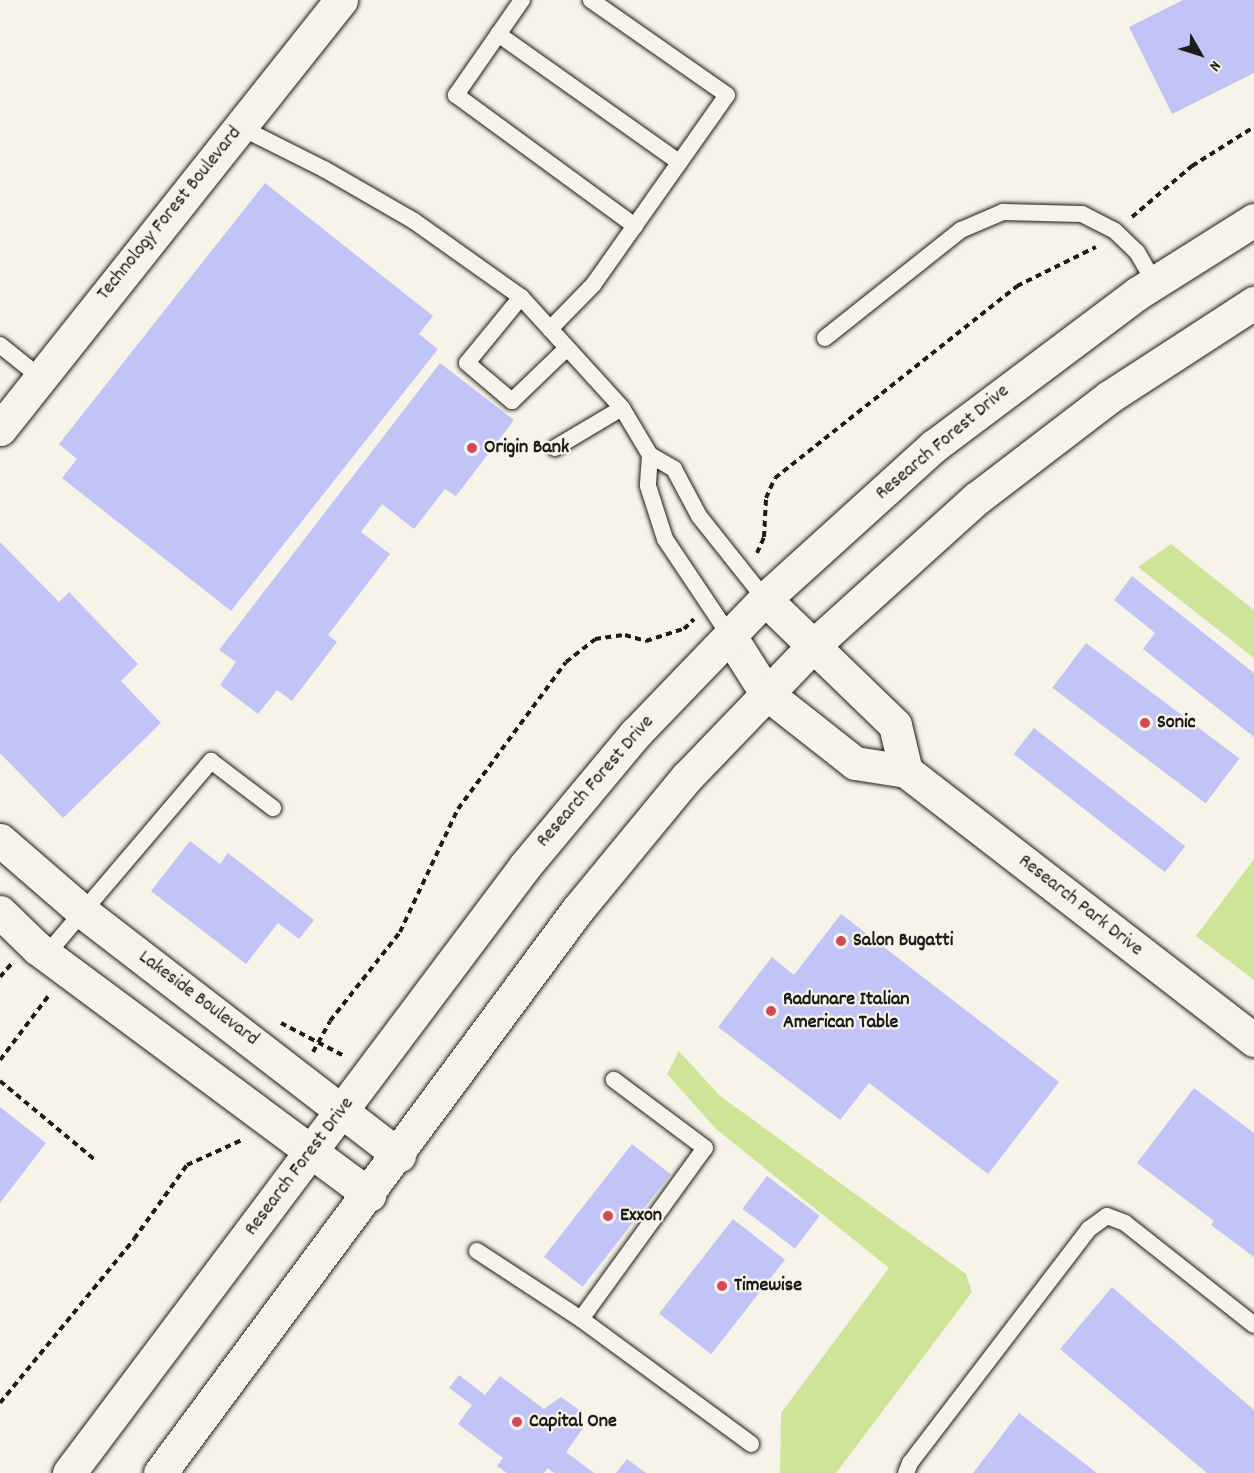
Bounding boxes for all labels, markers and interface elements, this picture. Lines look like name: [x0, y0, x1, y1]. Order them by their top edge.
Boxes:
north arrow: [1170, 24, 1230, 84]
text: N: [1203, 55, 1226, 76]
street label: Technology Forest Boulevard: [92, 122, 248, 306]
street label: Research Forest Drive: [871, 380, 1015, 506]
place label: Origin Bank: [484, 436, 569, 460]
marker: Origin Bank: [465, 441, 479, 455]
street label: Research Forest Drive: [532, 711, 660, 853]
place label: Sonic: [1157, 711, 1196, 735]
marker: Sonic: [1138, 716, 1152, 730]
street label: Research Park Drive: [1013, 850, 1147, 962]
place label: Salon Bugatti: [853, 929, 953, 953]
marker: Salon Bugatti: [834, 934, 848, 948]
street label: Lakeside Boulevard: [133, 946, 263, 1052]
place label: Radunare Italian American Table: [783, 988, 910, 1035]
marker: Radunare Italian American Table: [764, 1004, 778, 1018]
street label: Research Forest Drive: [240, 1093, 360, 1241]
place label: Exxon: [620, 1204, 662, 1228]
marker: Exxon: [601, 1209, 615, 1223]
place label: Timewise: [734, 1274, 802, 1298]
marker: Timewise: [715, 1279, 729, 1293]
place label: Capital One: [529, 1410, 617, 1434]
marker: Capital One: [510, 1415, 524, 1429]

